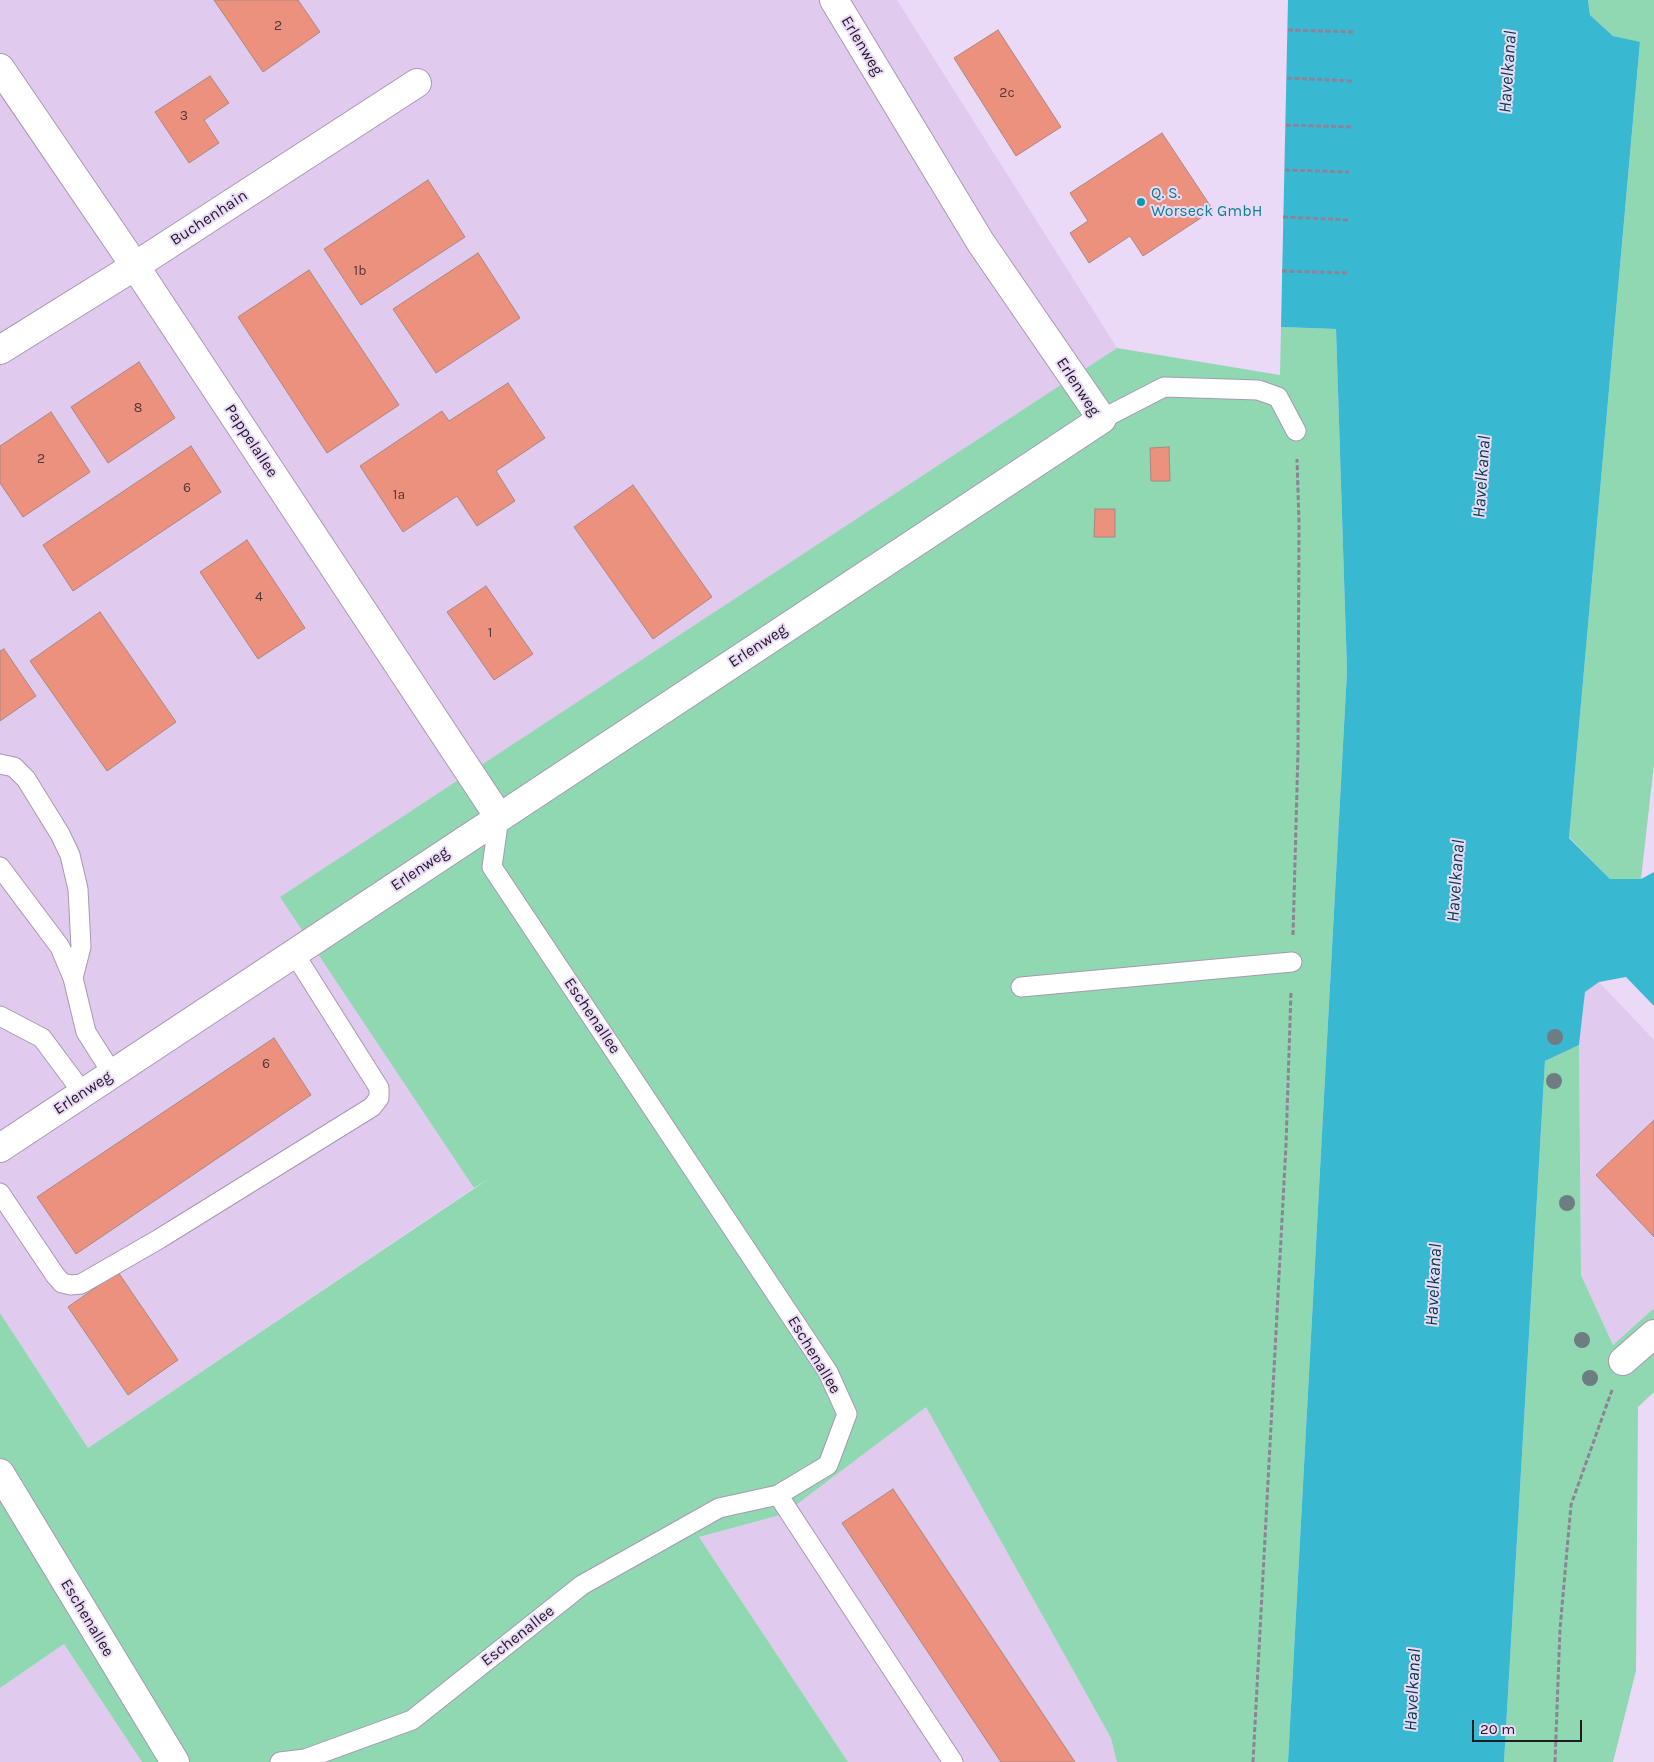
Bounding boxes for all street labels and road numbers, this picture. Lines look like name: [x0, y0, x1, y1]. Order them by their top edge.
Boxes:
street label: Erlenweg: [837, 13, 887, 79]
street label: Buchenhain: [167, 186, 251, 250]
street label: Erlenweg: [1052, 354, 1104, 420]
street label: Pappelallee: [220, 401, 282, 481]
street label: Erlenweg: [725, 620, 791, 672]
street label: Erlenweg: [387, 843, 453, 895]
street label: Eschenallee: [560, 974, 624, 1058]
street label: Erlenweg: [50, 1067, 116, 1119]
street label: Eschenallee: [783, 1313, 845, 1397]
street label: Eschenallee: [56, 1576, 118, 1660]
street label: Eschenallee: [478, 1602, 558, 1670]

